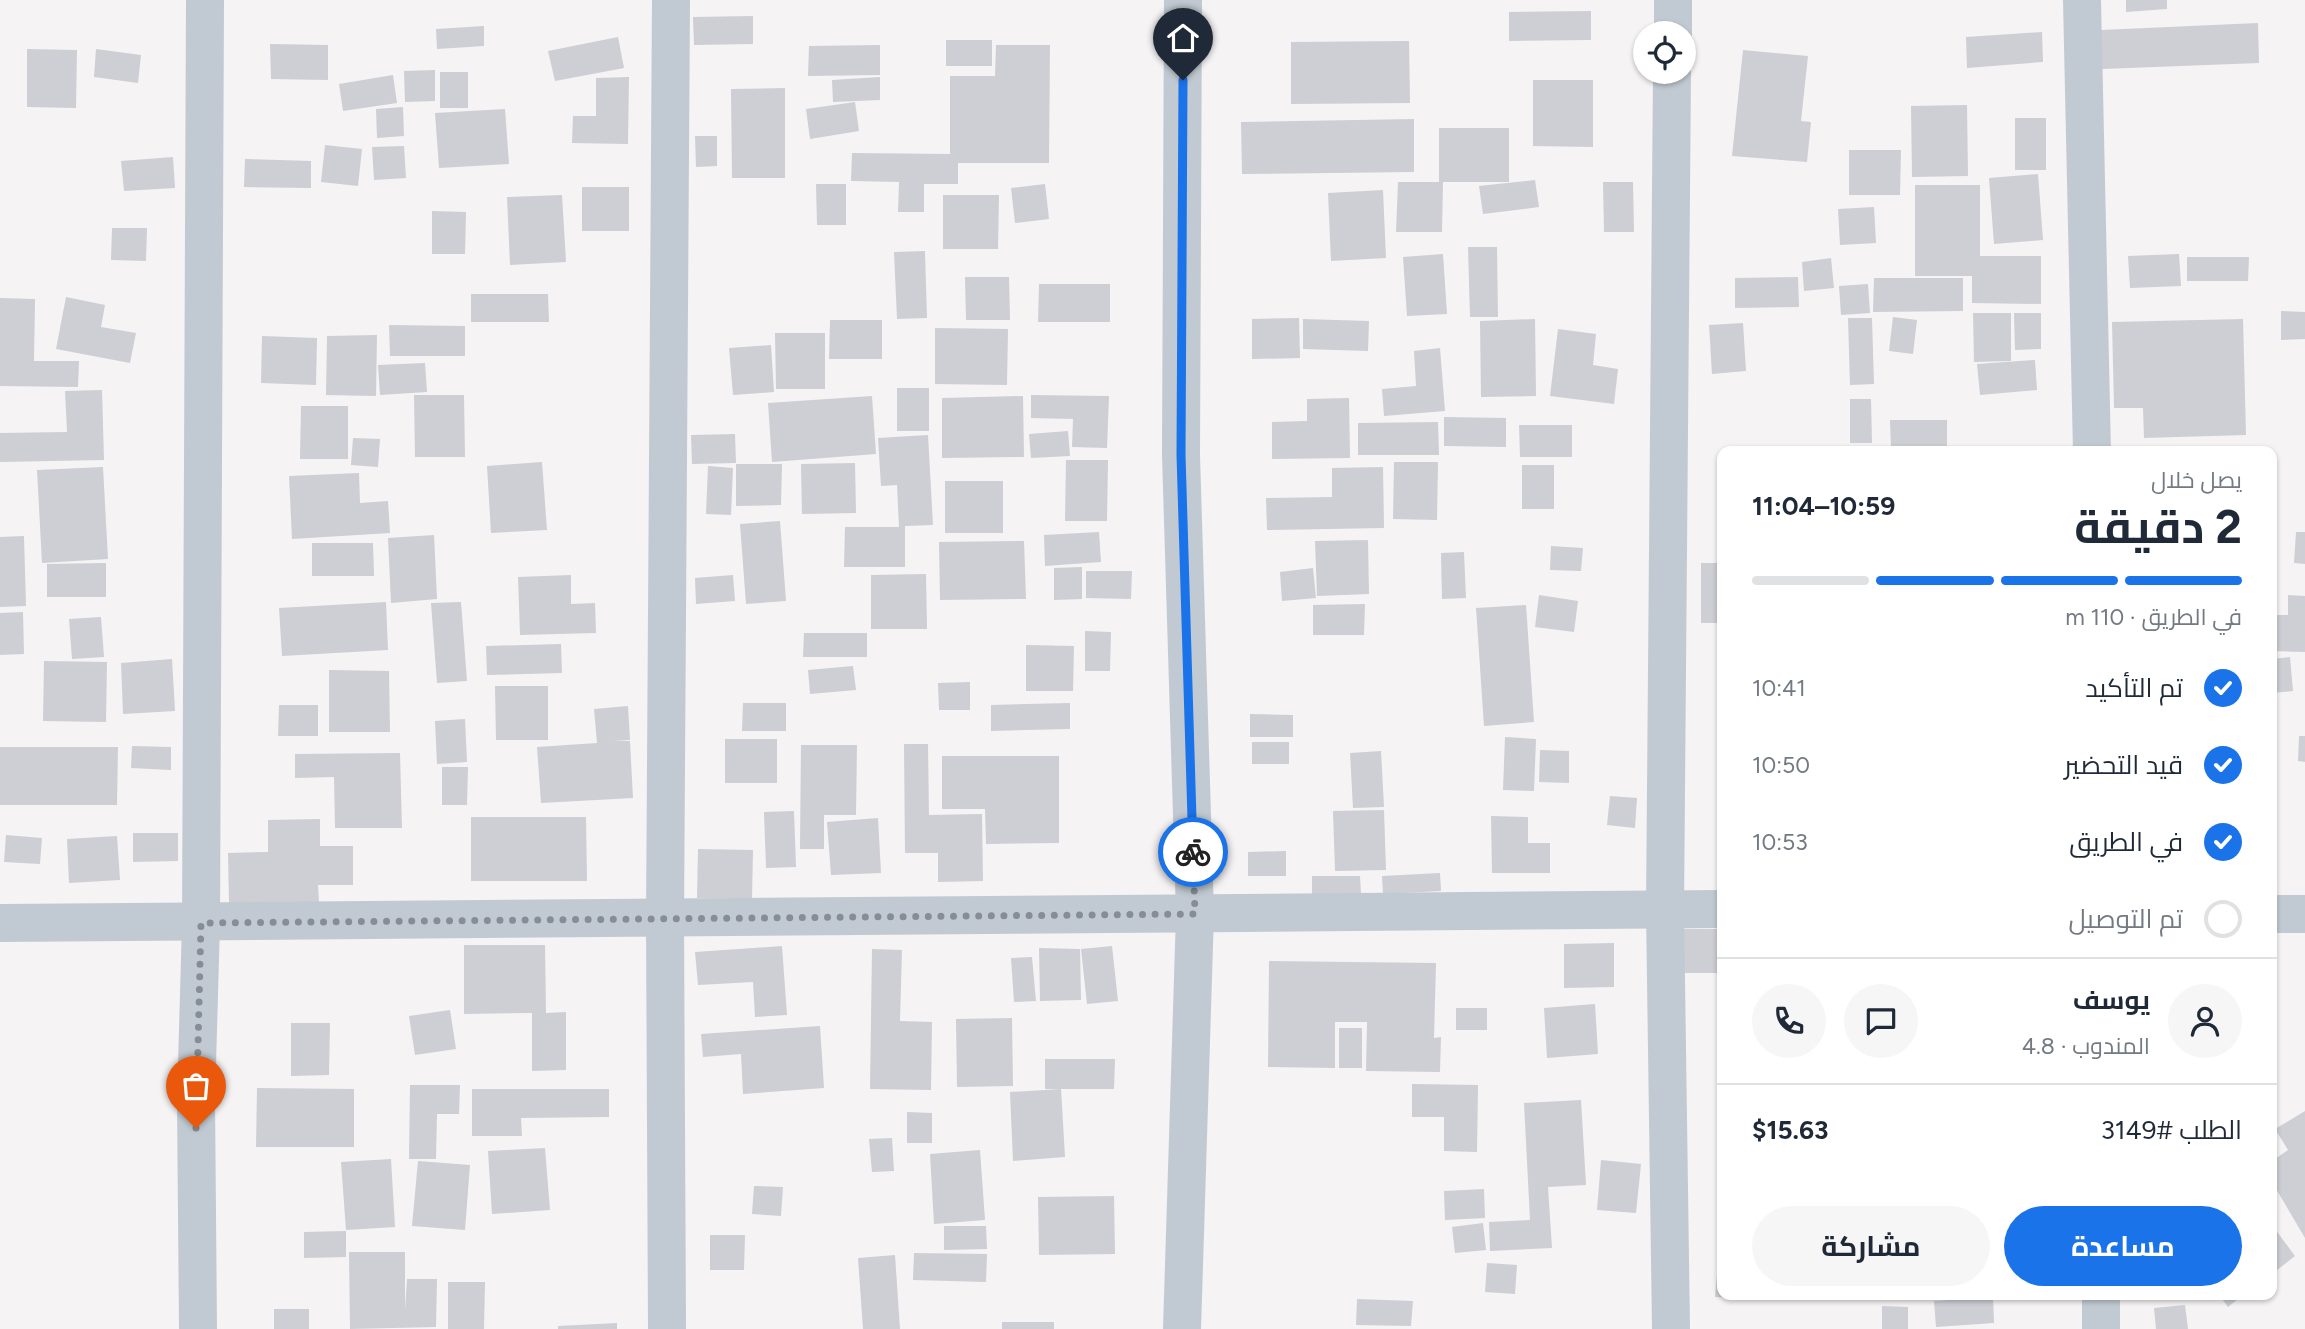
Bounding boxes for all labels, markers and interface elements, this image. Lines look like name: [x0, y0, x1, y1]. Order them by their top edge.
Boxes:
pin: [1153, 8, 1213, 80]
icon: home: [1164, 19, 1202, 57]
map controls: [1633, 21, 1696, 84]
button: locate: [1633, 21, 1696, 84]
text: يصل خلال: [2151, 466, 2242, 494]
text: 10:59–11:04: [1752, 490, 1895, 522]
text: 2 دقيقة: [2074, 499, 2242, 555]
text: في الطريق · 110 m: [2065, 603, 2242, 631]
icon: check: [2204, 669, 2242, 707]
text: تم التأكيد: [2085, 672, 2183, 704]
text: 10:41: [1752, 674, 1806, 702]
icon: check: [2204, 746, 2242, 784]
text: قيد التحضير: [2064, 749, 2183, 781]
text: 10:50: [1752, 751, 1810, 779]
courier: [1158, 817, 1228, 887]
icon: check: [2204, 823, 2242, 861]
text: في الطريق: [2069, 826, 2183, 858]
text: 10:53: [1752, 828, 1808, 856]
icon: bike: [1174, 833, 1212, 871]
text: تم التوصيل: [2069, 903, 2183, 935]
button: phone: [1752, 984, 1826, 1058]
button: chat: [1844, 984, 1918, 1058]
text: يوسف: [2073, 984, 2150, 1016]
button: person: [2168, 984, 2242, 1058]
text: المندوب · 4.8: [2022, 1032, 2150, 1060]
pin: [166, 1056, 226, 1128]
icon: bag: [177, 1067, 215, 1105]
text: $15.63: [1752, 1114, 1828, 1146]
text: الطلب #3149: [2101, 1114, 2242, 1146]
button: مشاركة: [1752, 1206, 1990, 1286]
button: مساعدة: [2004, 1206, 2242, 1286]

